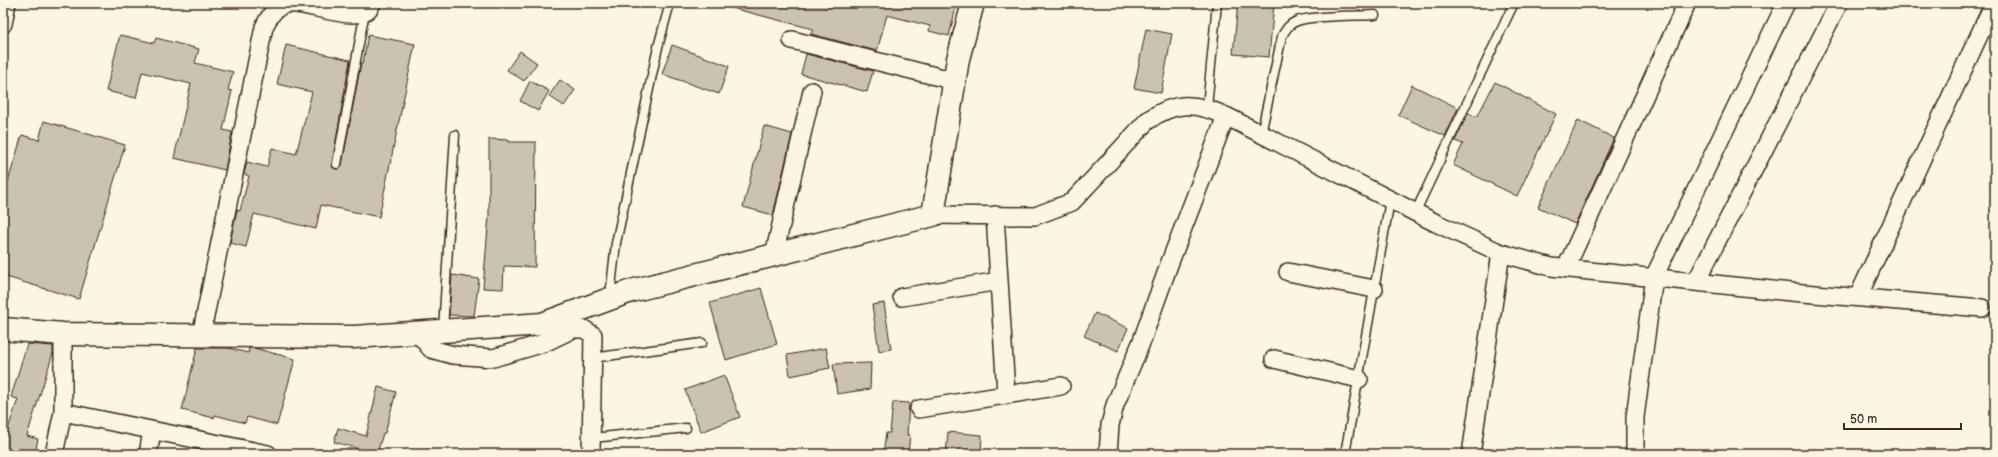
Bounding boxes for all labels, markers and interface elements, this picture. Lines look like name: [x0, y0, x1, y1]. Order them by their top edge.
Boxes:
scale bar: [1844, 405, 1961, 431]
text: 50 m: [1850, 412, 1877, 427]

